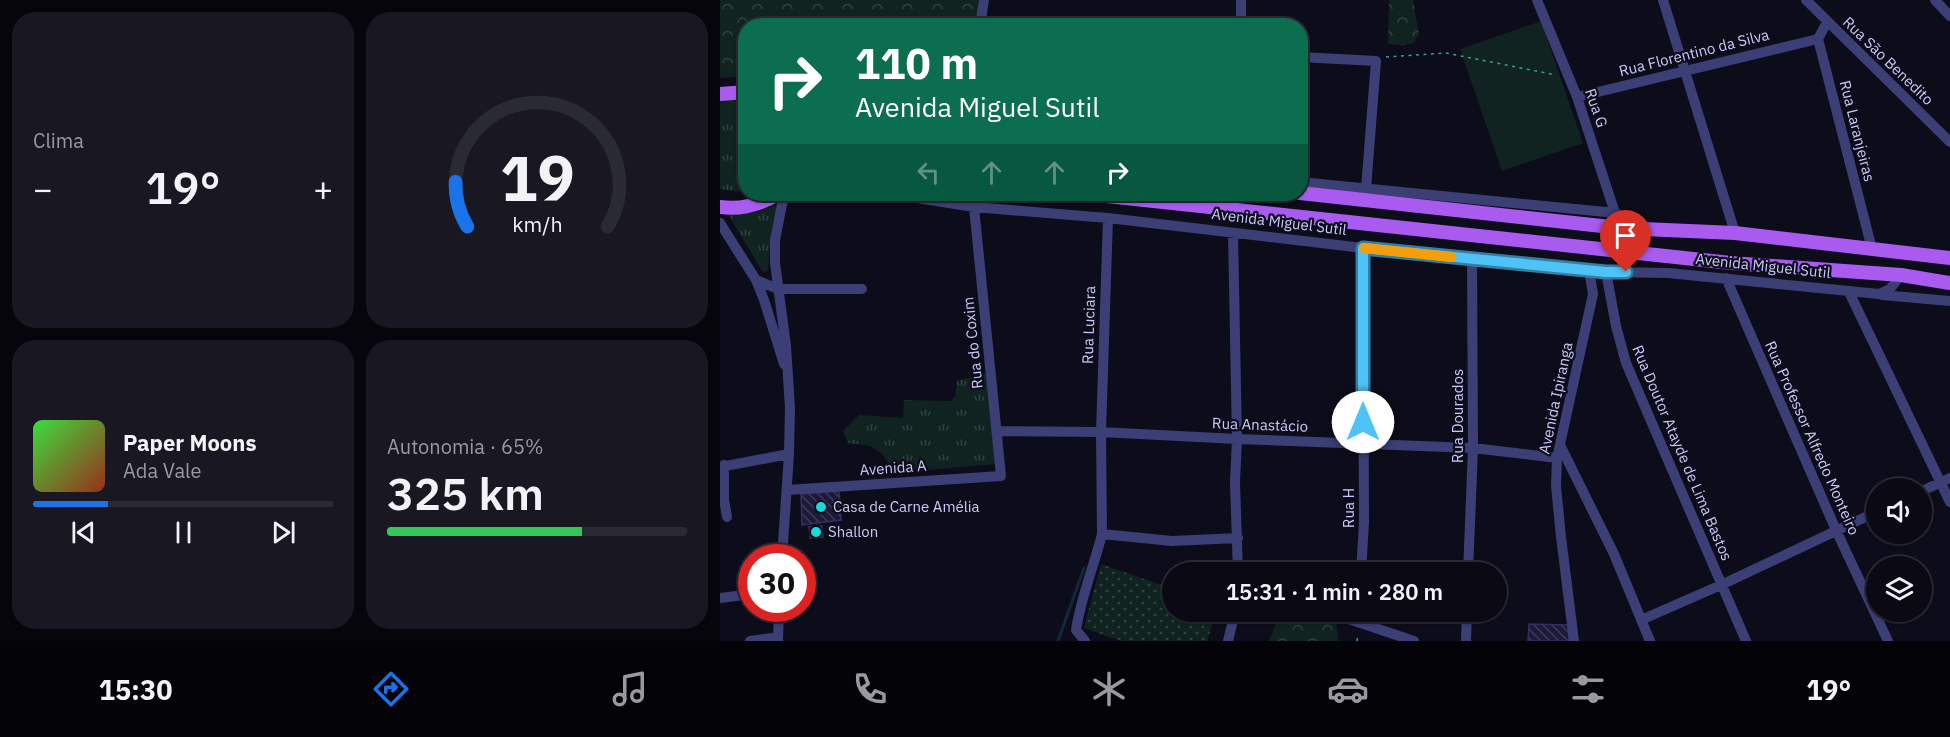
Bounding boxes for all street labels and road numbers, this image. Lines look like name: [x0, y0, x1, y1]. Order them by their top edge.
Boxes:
street label: Rua São Benedito: [1839, 12, 1938, 109]
street label: Rua Florentino da Silva: [1617, 25, 1771, 80]
street label: Rua Laranjeiras: [1836, 78, 1879, 183]
street label: Rua G: [1581, 86, 1612, 130]
street label: Avenida Miguel Sutil: [1210, 204, 1348, 239]
street label: Avenida Miguel Sutil: [1695, 249, 1832, 282]
street label: Rua Luciara: [1078, 286, 1099, 364]
street label: Rua do Coxim: [958, 296, 987, 390]
street label: Rua Professor Alfredo Monteiro: [1761, 338, 1864, 538]
street label: Avenida Ipiranga: [1534, 340, 1577, 455]
street label: Rua Doutor Atayde de Lima Bastos: [1628, 342, 1737, 563]
street label: Rua Dourados: [1448, 369, 1467, 463]
street label: Rua Anastácio: [1212, 413, 1308, 436]
street label: Avenida A: [859, 456, 927, 479]
street label: Rua H: [1339, 488, 1358, 528]

